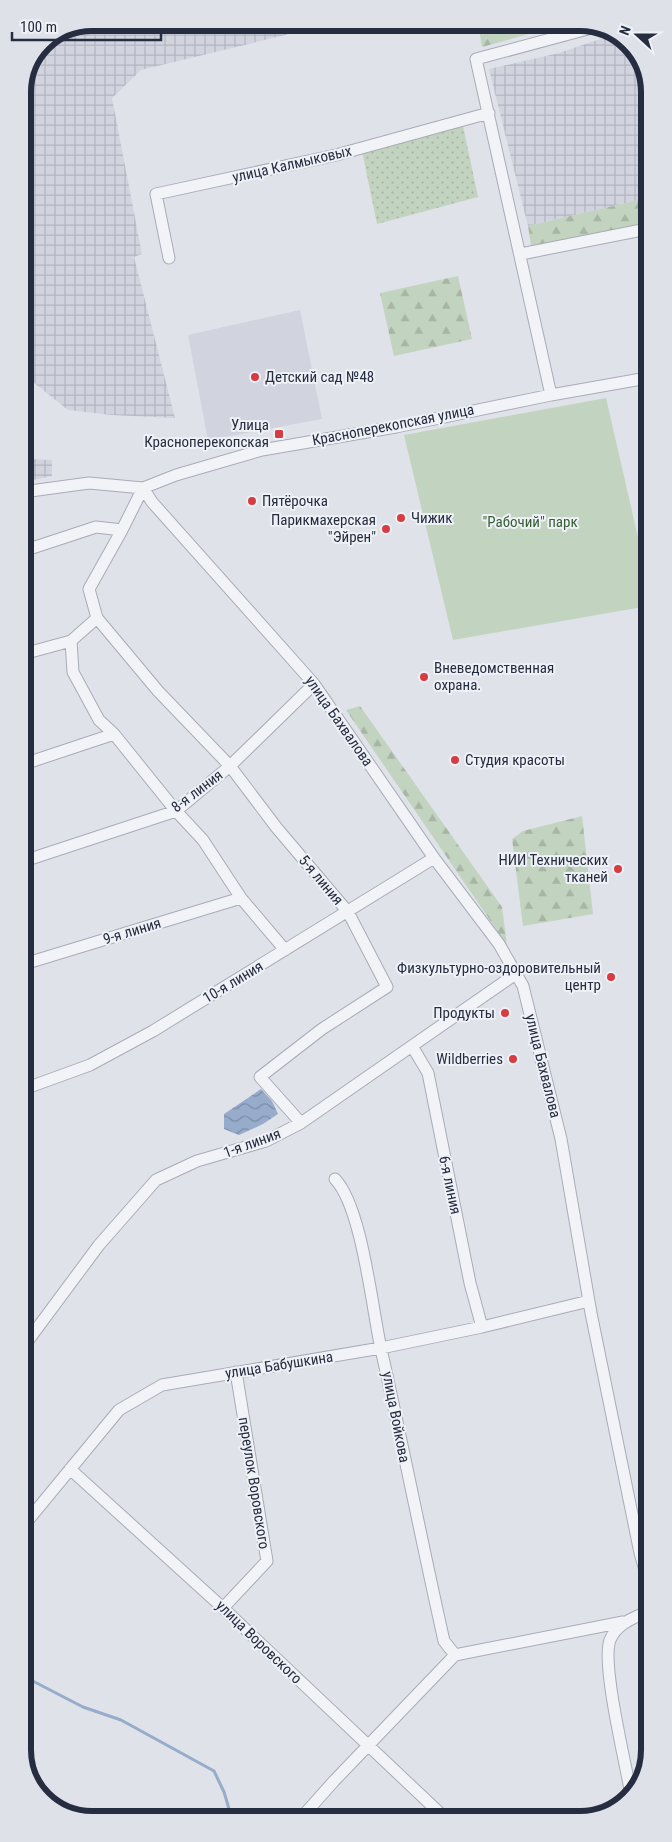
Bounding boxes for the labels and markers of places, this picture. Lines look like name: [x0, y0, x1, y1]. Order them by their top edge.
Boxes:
place label: Детский сад №48: [265, 368, 374, 386]
marker: Детский сад №48: [249, 371, 261, 383]
place label: Улица Красноперекопская: [144, 416, 269, 451]
marker: Улица Красноперекопская: [273, 428, 285, 440]
place label: Пятёрочка: [262, 492, 328, 510]
marker: Пятёрочка: [246, 495, 258, 507]
place label: Чижик: [411, 509, 452, 527]
place label: Парикмахерская "Эйрен": [271, 511, 376, 546]
marker: Чижик: [395, 512, 407, 524]
marker: Парикмахерская "Эйрен": [380, 523, 392, 535]
place label: Вневедомственная охрана.: [434, 659, 554, 694]
marker: Вневедомственная охрана.: [418, 671, 430, 683]
place label: Студия красоты: [465, 751, 565, 769]
marker: Студия красоты: [449, 754, 461, 766]
place label: НИИ Технических тканей: [498, 851, 608, 886]
marker: НИИ Технических тканей: [612, 863, 624, 875]
place label: Физкультурно-оздоровительный центр: [397, 959, 601, 994]
marker: Физкультурно-оздоровительный центр: [605, 971, 617, 983]
place label: Продукты: [433, 1004, 495, 1022]
marker: Продукты: [499, 1007, 511, 1019]
place label: Wildberries: [436, 1050, 503, 1068]
marker: Wildberries: [507, 1053, 519, 1065]

